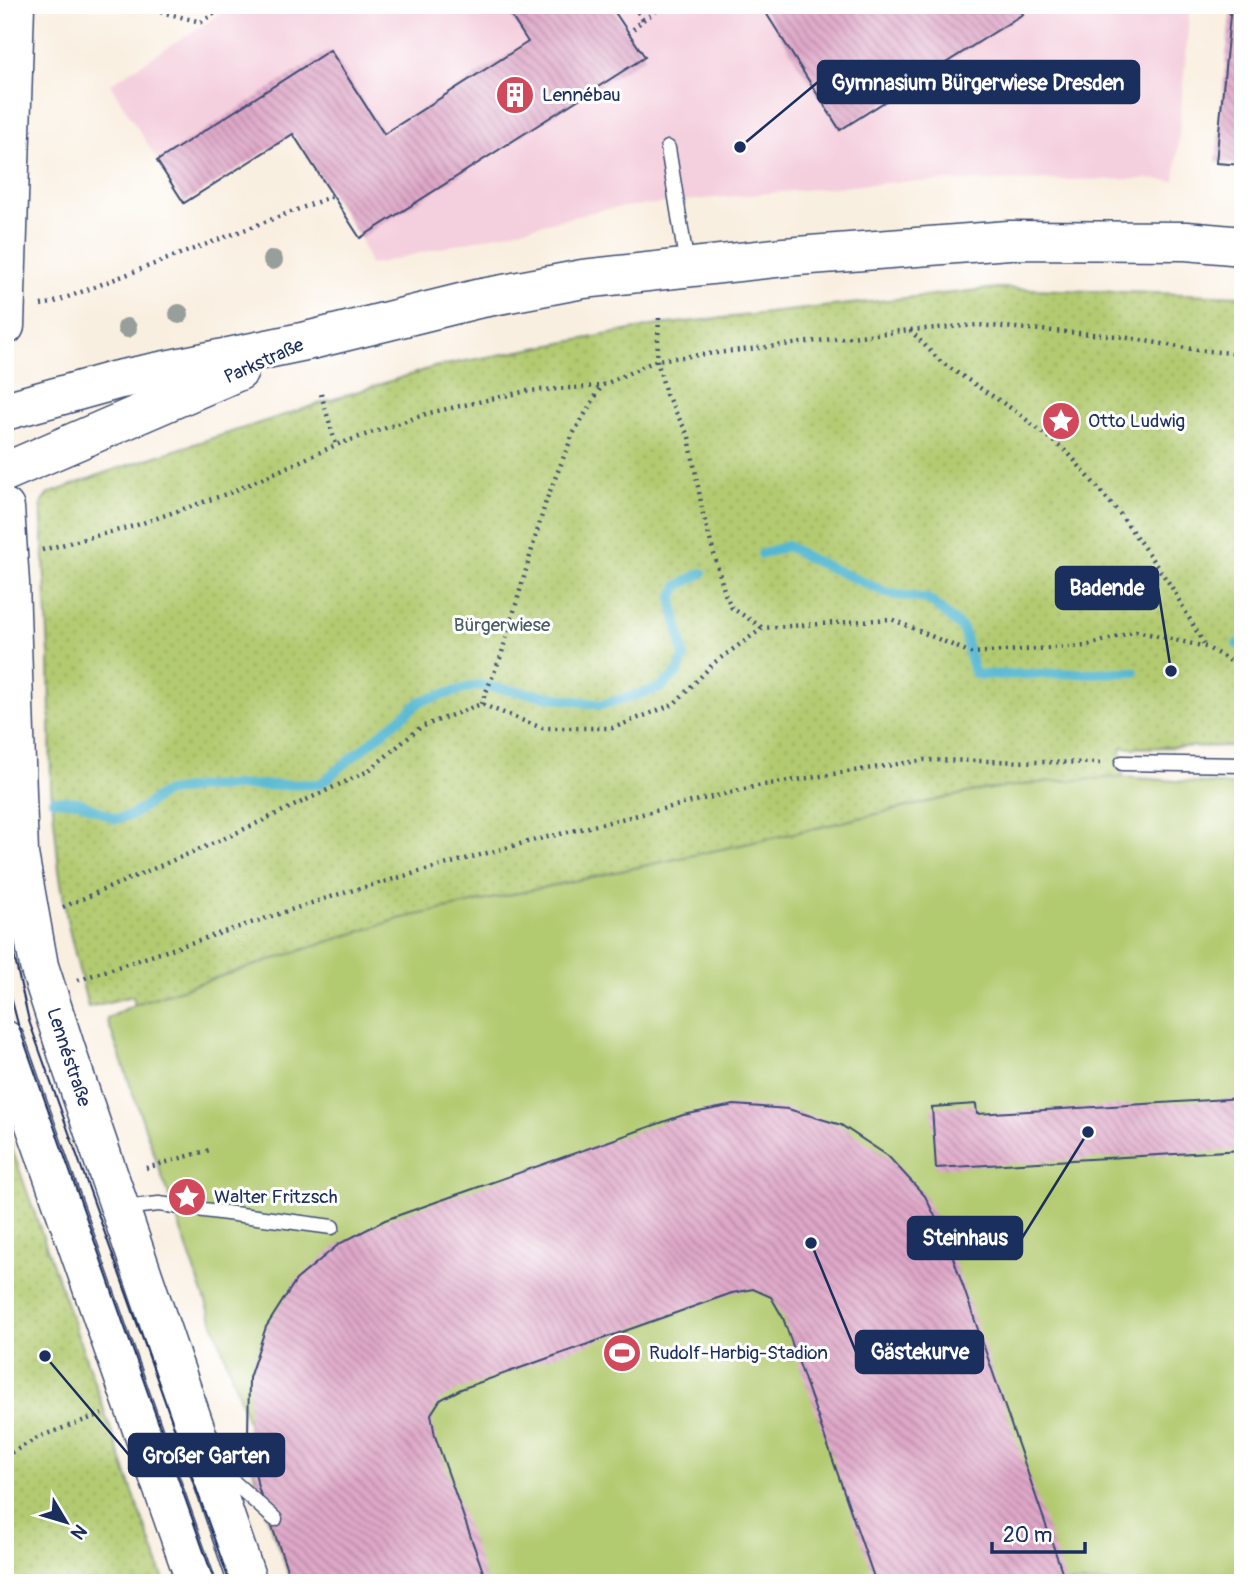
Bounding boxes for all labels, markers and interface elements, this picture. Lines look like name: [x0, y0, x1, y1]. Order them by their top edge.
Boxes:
callout: Gymnasium Bürgerwiese Dresden: [818, 61, 1139, 103]
text: Gymnasium Bürgerwiese Dresden: [832, 70, 1125, 97]
building icon: Lennébau: [494, 74, 536, 116]
place label: Lennébau: [542, 83, 621, 107]
street label: Parkstraße: [220, 333, 308, 389]
place icon: Otto Ludwig: [1040, 400, 1082, 442]
place label: Otto Ludwig: [1088, 409, 1185, 433]
callout: Badende: [1056, 567, 1158, 609]
text: Badende: [1070, 575, 1145, 602]
park label: Bürgerwiese: [454, 613, 551, 637]
street label: Lennéstraße: [41, 1005, 97, 1110]
place icon: Walter Fritzsch: [166, 1176, 208, 1218]
place label: Walter Fritzsch: [214, 1185, 338, 1209]
callout: Steinhaus: [908, 1217, 1022, 1259]
text: Steinhaus: [922, 1225, 1008, 1252]
callout: Gästekurve: [856, 1331, 983, 1373]
sports icon: Rudolf-Harbig-Stadion: [601, 1332, 643, 1374]
text: Gästekurve: [871, 1339, 970, 1366]
place label: Rudolf-Harbig-Stadion: [649, 1341, 828, 1365]
callout: Großer Garten: [129, 1434, 284, 1476]
text: Großer Garten: [142, 1443, 270, 1470]
north arrow: [32, 1486, 102, 1556]
scale bar: [992, 1511, 1085, 1555]
text: N: [65, 1519, 92, 1544]
text: 20 m: [1003, 1522, 1052, 1549]

